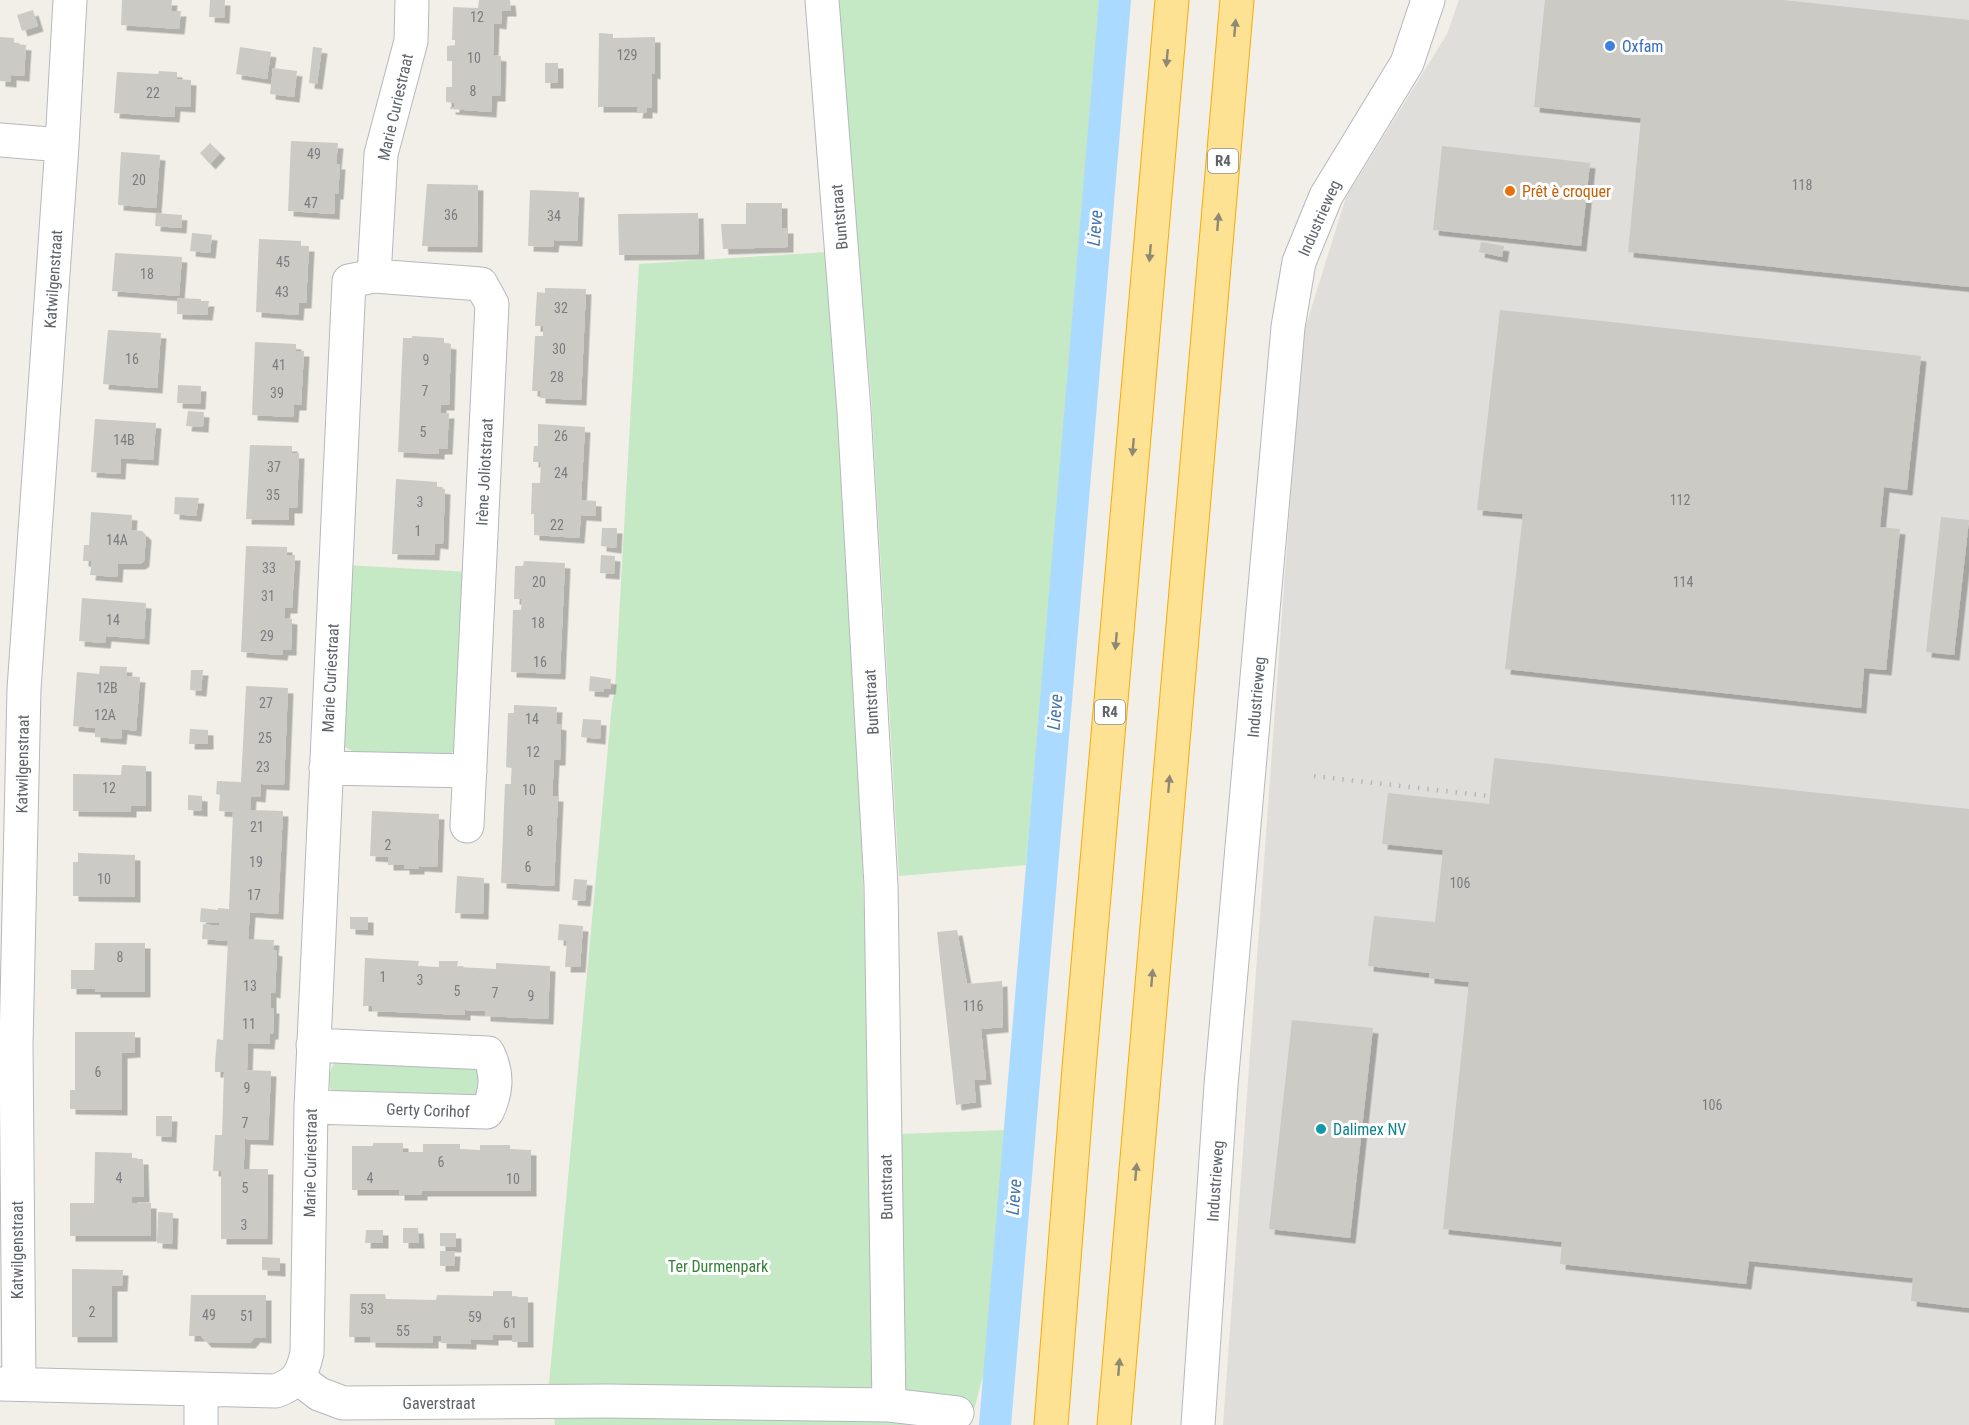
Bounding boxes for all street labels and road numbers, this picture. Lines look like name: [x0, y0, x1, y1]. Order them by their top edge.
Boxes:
street label: Marie Curiestraat: [374, 52, 417, 162]
road number: R4: [1208, 149, 1238, 173]
street label: Industrieweg: [1294, 177, 1345, 259]
street label: Buntstraat: [827, 183, 852, 250]
street label: Katwilgenstraat: [41, 229, 66, 329]
street label: Irène Joliotstraat: [472, 418, 497, 526]
street label: Marie Curiestraat: [318, 623, 343, 733]
street label: Industrieweg: [1243, 656, 1270, 738]
street label: Buntstraat: [860, 668, 883, 735]
road number: R4: [1095, 700, 1125, 724]
street label: Katwilgenstraat: [12, 714, 33, 814]
street label: Gerty Corihof: [386, 1100, 470, 1121]
street label: Marie Curiestraat: [300, 1108, 321, 1218]
street label: Industrieweg: [1203, 1140, 1228, 1222]
street label: Buntstraat: [876, 1154, 897, 1220]
street label: Katwilgenstraat: [8, 1200, 27, 1299]
street label: Gaverstraat: [403, 1394, 476, 1413]

